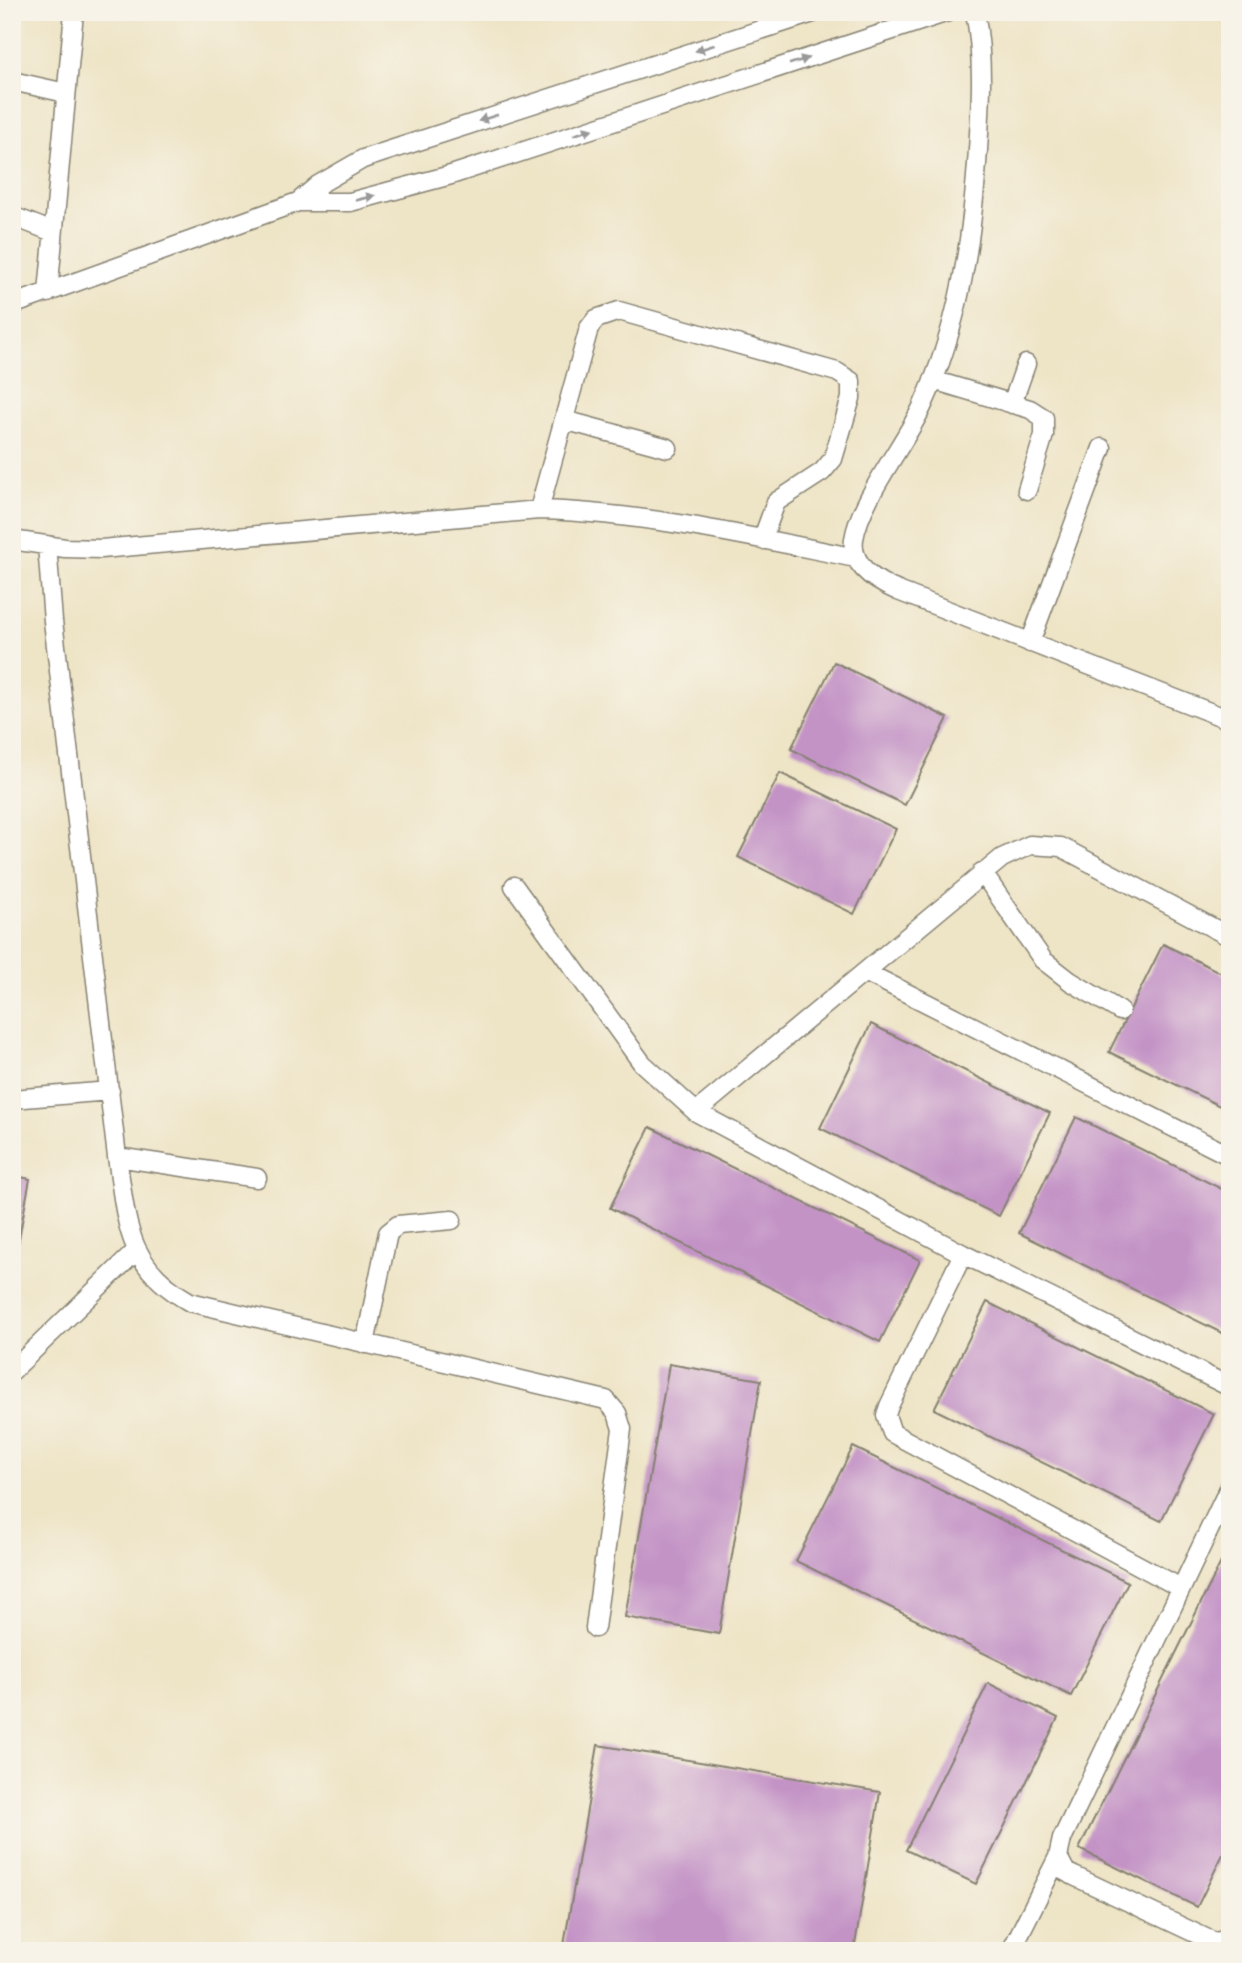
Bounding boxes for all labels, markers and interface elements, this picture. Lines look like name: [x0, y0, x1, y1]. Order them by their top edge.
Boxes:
one-way arrow: [694, 43, 715, 54]
one-way arrow: [789, 55, 810, 66]
one-way arrow: [477, 113, 498, 124]
one-way arrow: [573, 126, 594, 137]
one-way arrow: [354, 192, 376, 203]

